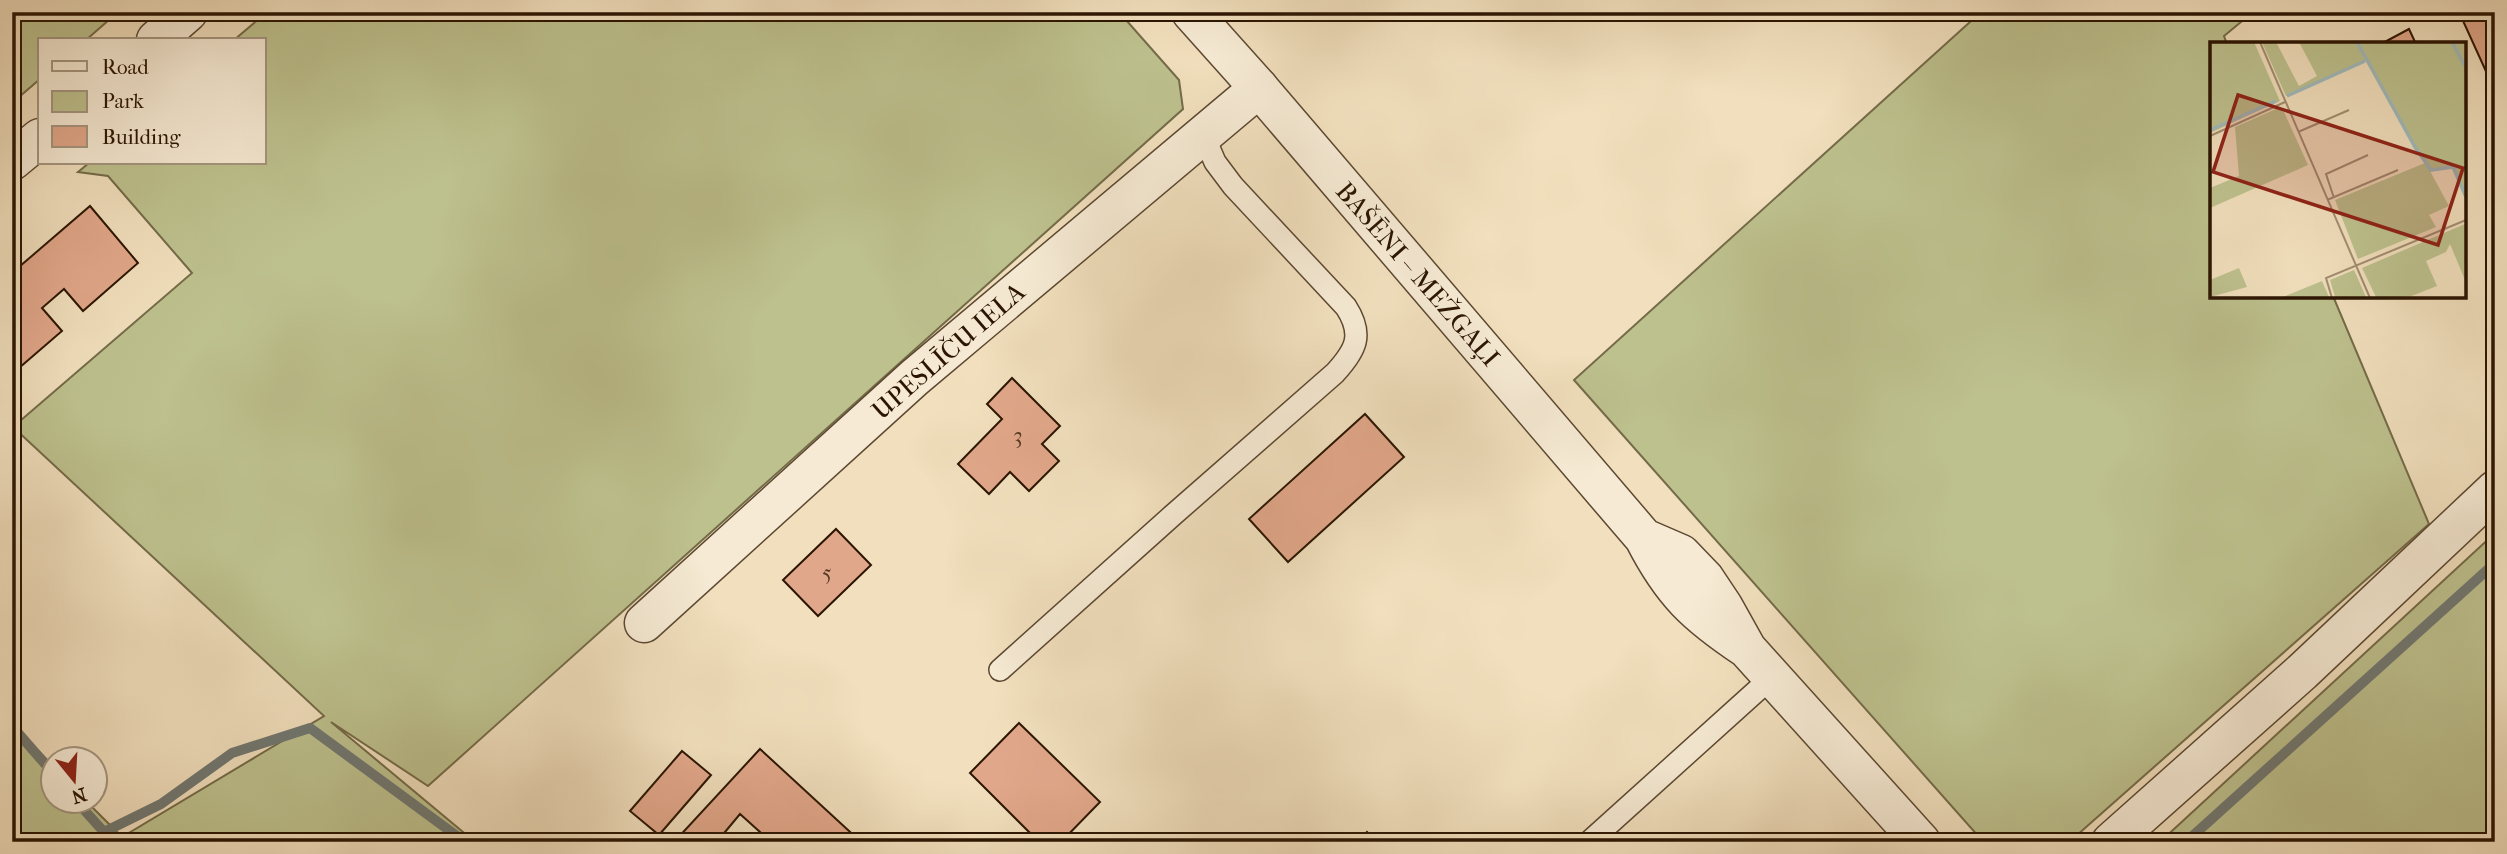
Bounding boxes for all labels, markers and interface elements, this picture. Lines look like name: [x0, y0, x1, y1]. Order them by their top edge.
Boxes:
legend: [38, 38, 266, 164]
inset map: [2210, 42, 2465, 298]
text: Road: [102, 55, 149, 79]
text: Park: [102, 89, 144, 113]
text: Building: [102, 125, 181, 149]
street label: BAŠĒNI – MEŽGAĻI: [1329, 175, 1507, 373]
street label: UPESLĪČU IELA: [864, 274, 1032, 426]
house number: 3: [1013, 422, 1023, 449]
house number: 5: [822, 559, 832, 586]
north arrow: [38, 746, 108, 816]
text: N: [68, 783, 89, 808]

